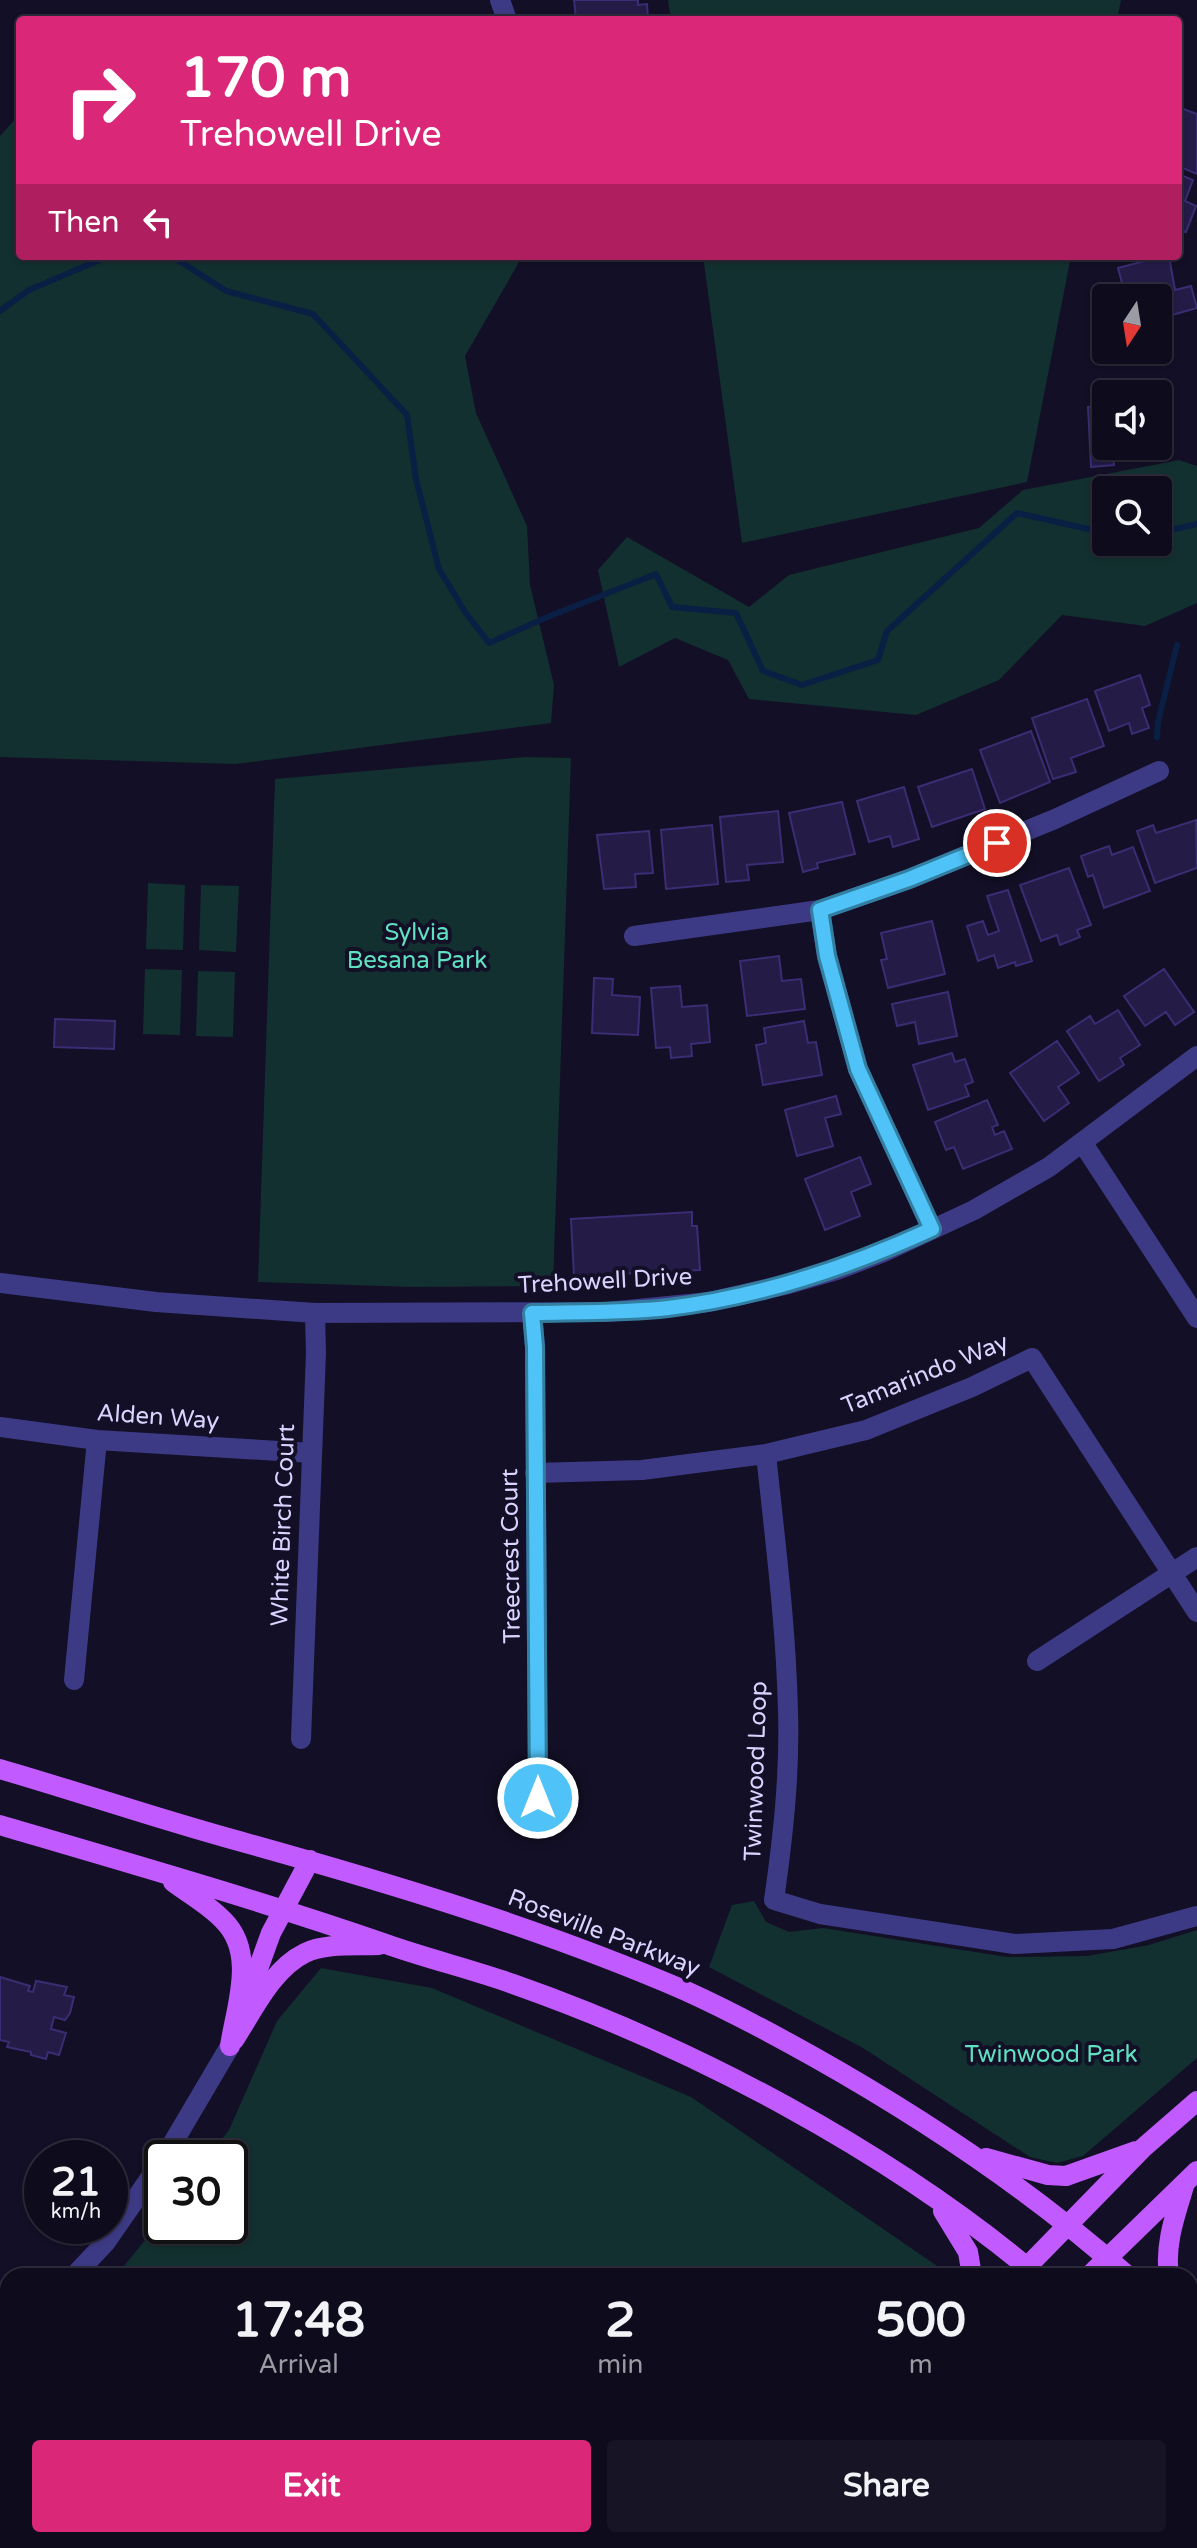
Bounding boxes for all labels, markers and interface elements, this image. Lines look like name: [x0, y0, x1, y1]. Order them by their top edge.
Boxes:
text: 170 m: [180, 45, 351, 112]
icon: right: [48, 48, 152, 152]
text: Trehowell Drive: [180, 113, 442, 156]
icon: left: [136, 200, 180, 244]
text: Then: [48, 204, 120, 241]
north arrow: [1092, 284, 1172, 364]
map controls: [1092, 284, 1172, 556]
button: sound: [1092, 380, 1172, 460]
button: search: [1092, 476, 1172, 556]
pin: [963, 809, 1031, 877]
icon: arrive: [975, 821, 1019, 865]
park label: Sylvia Besana Park: [347, 918, 487, 975]
street label: Trehowell Drive: [517, 1262, 693, 1300]
street label: Tamarindo Way: [838, 1327, 1013, 1421]
street label: Alden Way: [96, 1398, 220, 1436]
street label: White Birch Court: [265, 1423, 301, 1627]
street label: Treecrest Court: [495, 1468, 527, 1644]
street label: Twinwood Loop: [738, 1681, 774, 1861]
position arrow: [496, 1756, 580, 1840]
street label: Roseville Parkway: [504, 1883, 704, 1983]
park label: Twinwood Park: [965, 2040, 1137, 2069]
speed limit sign: 30: [144, 2140, 248, 2244]
text: 21: [51, 2158, 101, 2206]
text: km/h: [51, 2200, 101, 2224]
text: 17:48: [232, 2292, 365, 2350]
text: 2: [605, 2292, 635, 2350]
text: 500: [875, 2292, 966, 2350]
text: Arrival: [258, 2349, 339, 2380]
text: min: [597, 2349, 643, 2380]
text: m: [909, 2349, 933, 2380]
button: Exit: [32, 2440, 591, 2532]
button: Share: [607, 2440, 1166, 2532]

